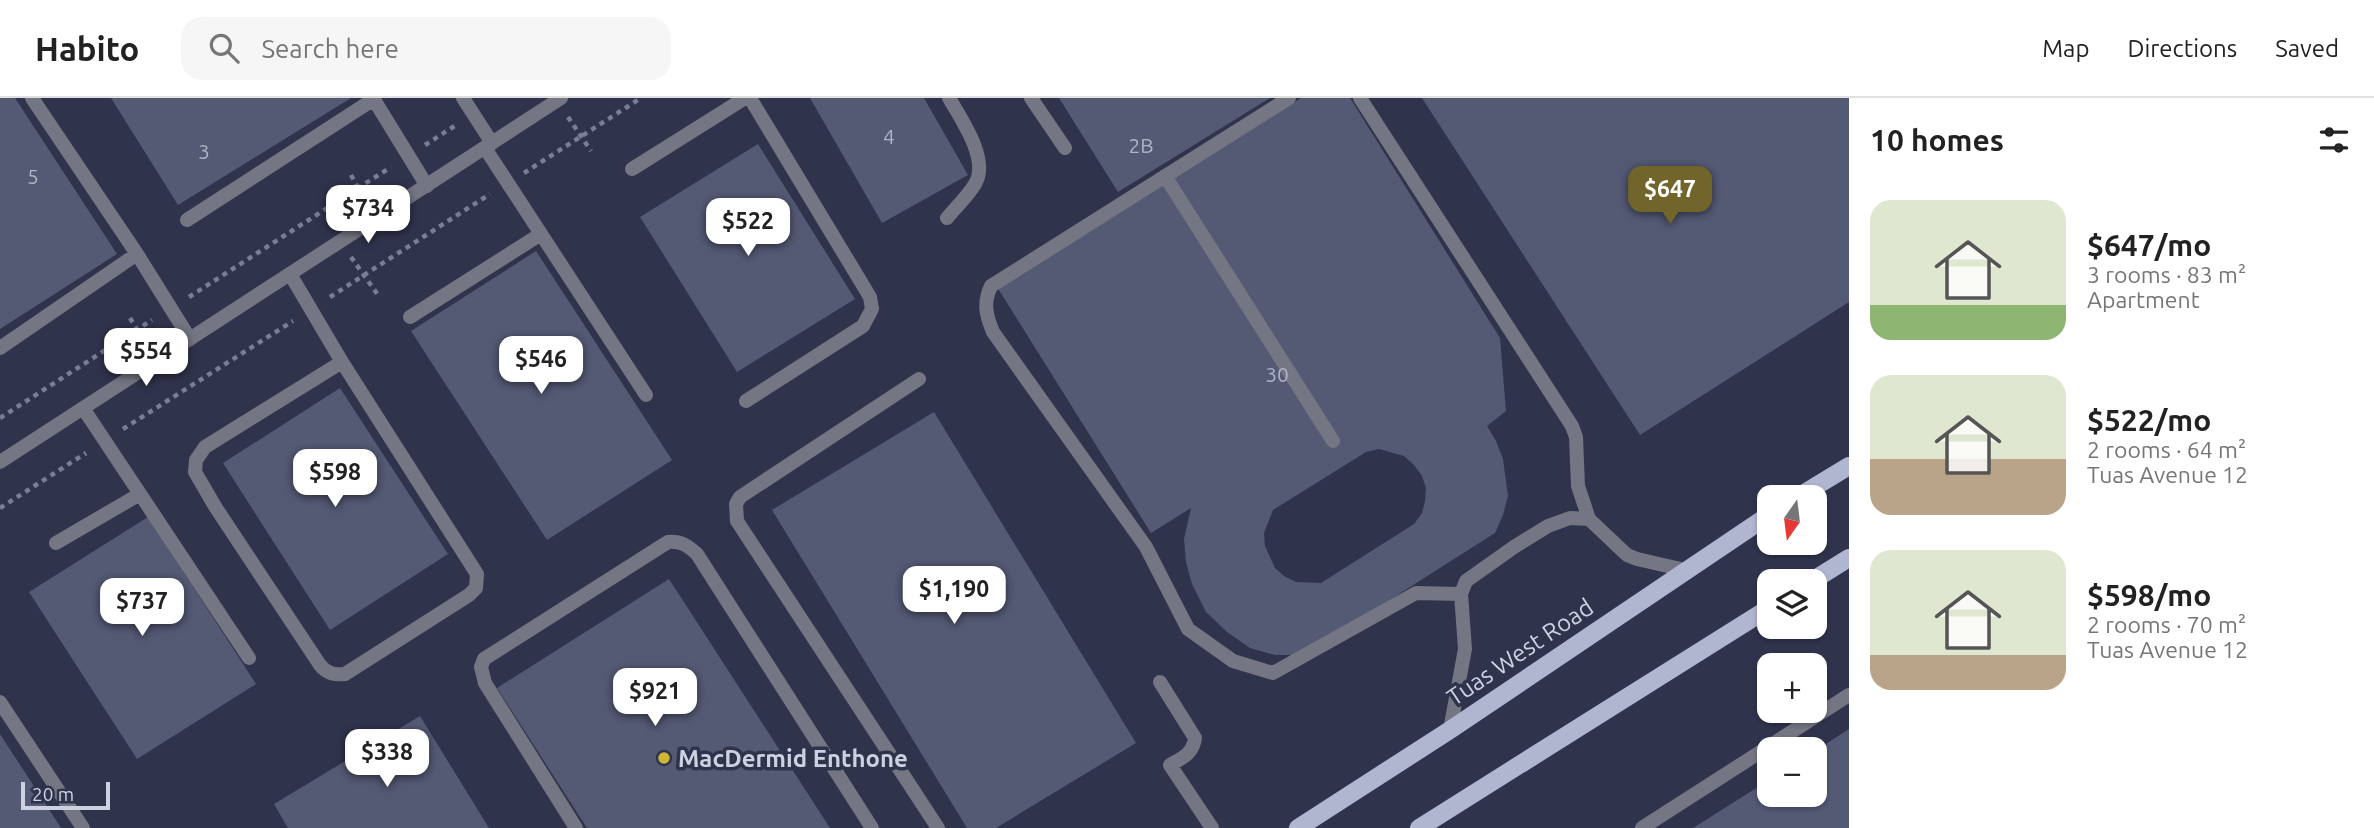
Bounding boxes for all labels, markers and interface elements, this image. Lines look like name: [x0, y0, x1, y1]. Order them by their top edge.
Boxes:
search box: [181, 17, 671, 80]
icon: search: [205, 29, 243, 67]
text: Habito: [35, 30, 139, 67]
text: Search here: [261, 34, 399, 63]
text: Map: [2042, 35, 2089, 62]
text: Directions: [2127, 35, 2237, 62]
text: Saved: [2275, 35, 2339, 62]
icon: filters: [2315, 121, 2353, 159]
text: 10 homes: [1870, 123, 2004, 157]
house number: 4: [883, 124, 895, 148]
house number: 2B: [1128, 133, 1154, 157]
house number: 3: [198, 139, 210, 163]
house number: 5: [27, 164, 39, 188]
pin: $647: [1629, 166, 1711, 226]
text: $647: [1644, 176, 1696, 201]
pin: $734: [327, 186, 409, 245]
text: $734: [342, 195, 394, 220]
pin: $522: [707, 198, 789, 258]
text: $522: [722, 208, 774, 233]
icon: home: [1926, 228, 2010, 312]
text: $647/mo: [2087, 228, 2211, 262]
text: 3 rooms · 83 m²: [2087, 262, 2246, 287]
text: Apartment: [2087, 287, 2200, 312]
pin: $554: [105, 328, 187, 388]
pin: $546: [500, 336, 582, 396]
text: $554: [120, 338, 172, 363]
text: $546: [515, 346, 567, 371]
house number: 30: [1265, 362, 1289, 386]
icon: home: [1926, 403, 2010, 487]
text: $522/mo: [2087, 403, 2211, 437]
text: 2 rooms · 64 m²: [2087, 437, 2246, 462]
pin: $598: [294, 450, 376, 509]
text: $598: [309, 459, 361, 484]
text: Tuas Avenue 12: [2087, 462, 2248, 487]
north arrow: [1757, 485, 1827, 555]
map controls: [1757, 485, 1827, 807]
pin: $1,190: [897, 566, 1011, 626]
button: layers: [1757, 569, 1827, 639]
text: $1,190: [919, 576, 989, 601]
pin: $737: [101, 578, 183, 638]
icon: home: [1926, 578, 2010, 662]
text: $598/mo: [2087, 578, 2211, 612]
text: $737: [116, 588, 168, 613]
street label: Tuas West Road: [1442, 593, 1598, 711]
text: 2 rooms · 70 m²: [2087, 612, 2246, 637]
text: Tuas Avenue 12: [2087, 637, 2248, 662]
button: +: [1757, 653, 1827, 723]
pin: $921: [614, 668, 696, 728]
text: $921: [629, 678, 681, 703]
pin: $338: [346, 730, 428, 789]
button: −: [1757, 737, 1827, 807]
text: $338: [361, 739, 413, 764]
place label: MacDermid Enthone: [678, 745, 908, 772]
marker: MacDermid Enthone: [656, 750, 672, 766]
scale bar: [21, 779, 110, 811]
text: 20 m: [32, 783, 74, 805]

